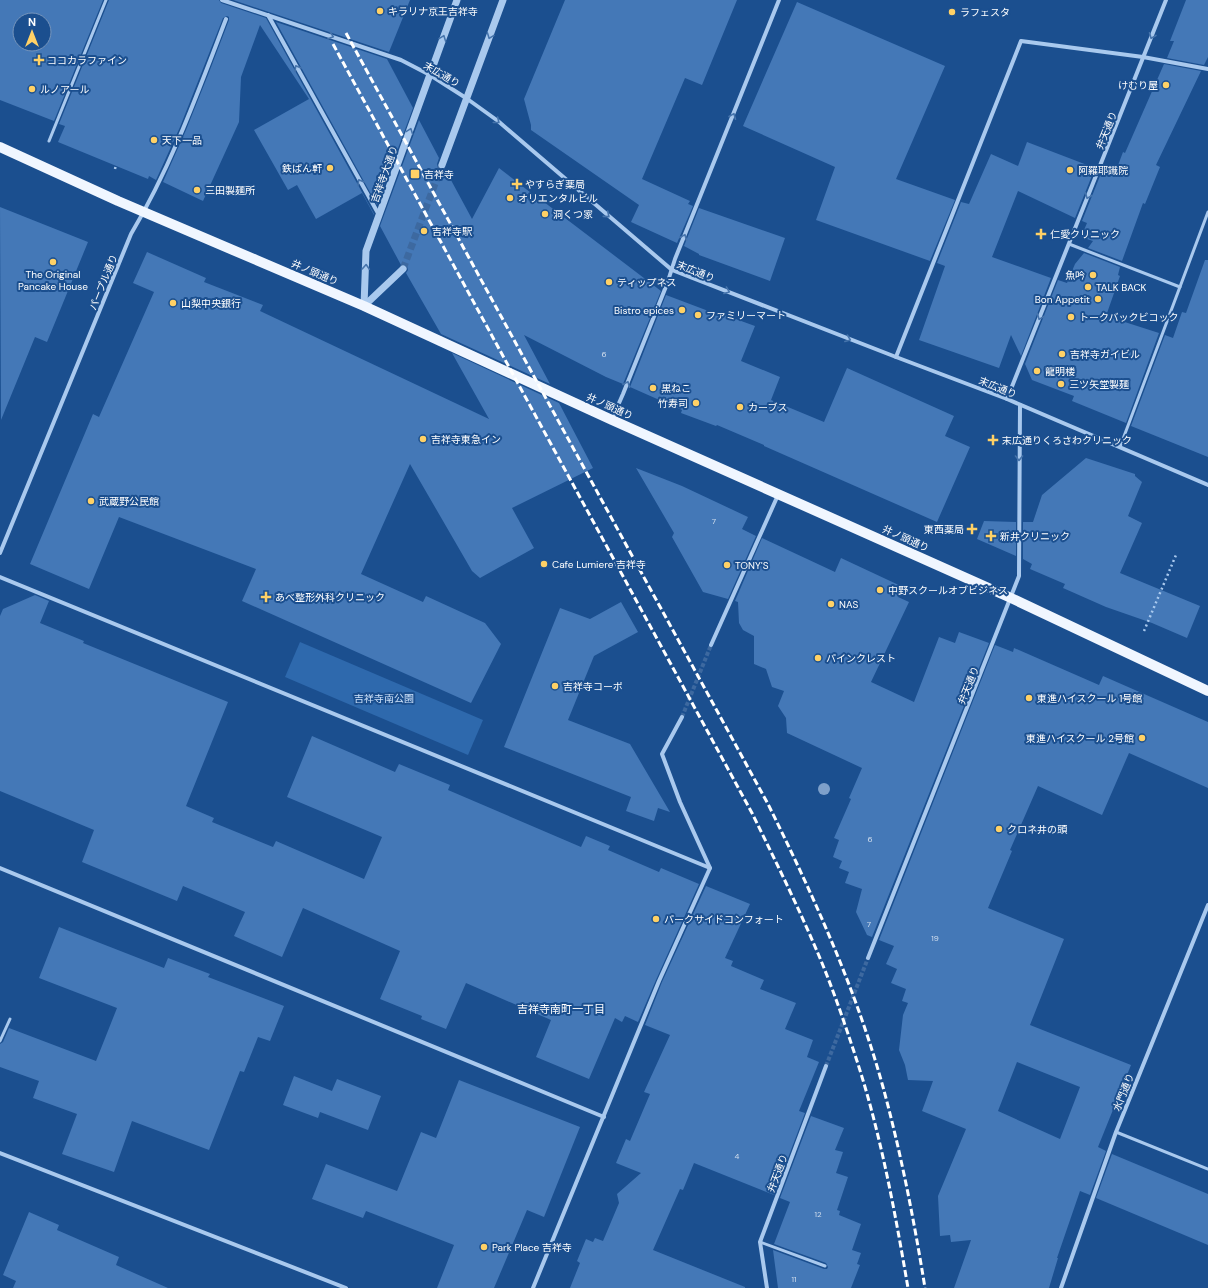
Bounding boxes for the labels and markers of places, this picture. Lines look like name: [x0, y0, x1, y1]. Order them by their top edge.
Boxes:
place label: キラリナ京王吉祥寺: [388, 5, 478, 18]
marker: キラリナ京王吉祥寺: [375, 6, 385, 16]
place label: ラフェスタ: [960, 6, 1010, 19]
marker: ラフェスタ: [947, 7, 957, 17]
place label: ココカラファイン: [47, 54, 127, 67]
marker: ココカラファイン: [34, 55, 44, 65]
place label: けむり屋: [1118, 79, 1158, 92]
marker: けむり屋: [1161, 80, 1171, 90]
place label: ルノアール: [40, 83, 89, 96]
marker: ルノアール: [27, 84, 37, 94]
place label: 天下一品: [162, 134, 202, 147]
marker: 天下一品: [149, 135, 159, 145]
place label: 鉄ぱん軒: [282, 162, 322, 175]
marker: 鉄ぱん軒: [325, 163, 335, 173]
place label: 阿羅耶識院: [1078, 164, 1128, 177]
marker: 阿羅耶識院: [1065, 165, 1075, 175]
marker: 吉祥寺: [409, 168, 421, 180]
place label: 吉祥寺: [424, 168, 454, 181]
place label: やすらぎ薬局: [525, 178, 585, 191]
marker: やすらぎ薬局: [512, 179, 522, 189]
place label: 三田製麺所: [205, 184, 255, 197]
marker: 三田製麺所: [192, 185, 202, 195]
place label: オリエンタルビル: [518, 192, 598, 205]
marker: オリエンタルビル: [505, 193, 515, 203]
place label: 洞くつ家: [553, 208, 593, 221]
marker: 洞くつ家: [540, 209, 550, 219]
place label: 吉祥寺駅: [432, 225, 473, 238]
marker: 吉祥寺駅: [419, 226, 429, 236]
marker: 仁愛クリニック: [1035, 228, 1047, 240]
place label: 仁愛クリニック: [1050, 228, 1120, 241]
marker: The Original Pancake House: [48, 257, 58, 267]
place label: The Original Pancake House: [18, 268, 88, 293]
place label: 魚吟: [1065, 269, 1085, 282]
marker: 魚吟: [1088, 270, 1098, 280]
place label: ティップネス: [617, 276, 676, 289]
marker: ティップネス: [604, 277, 614, 287]
place label: TALK BACK: [1096, 281, 1147, 294]
marker: TALK BACK: [1083, 282, 1093, 292]
place label: Bon Appetit: [1035, 293, 1090, 306]
marker: Bon Appetit: [1093, 294, 1103, 304]
place label: 山梨中央銀行: [181, 297, 241, 310]
marker: 山梨中央銀行: [168, 298, 178, 308]
place label: Bistro epices: [614, 304, 674, 317]
marker: Bistro epices: [677, 305, 687, 315]
place label: ファミリーマート: [706, 309, 786, 322]
marker: ファミリーマート: [693, 310, 703, 320]
place label: トークバックビコック: [1079, 311, 1179, 324]
marker: トークバックビコック: [1066, 312, 1076, 322]
place label: 吉祥寺ガイビル: [1070, 348, 1140, 361]
marker: 吉祥寺ガイビル: [1057, 349, 1067, 359]
place label: 龍明楼: [1045, 365, 1075, 378]
marker: 龍明楼: [1032, 366, 1042, 376]
place label: 三ツ矢堂製麺: [1069, 378, 1129, 391]
marker: 三ツ矢堂製麺: [1056, 379, 1066, 389]
place label: 黒ねこ: [661, 382, 691, 395]
marker: 黒ねこ: [648, 383, 658, 393]
place label: 竹寿司: [658, 397, 688, 410]
marker: 竹寿司: [691, 398, 701, 408]
place label: カーブス: [748, 401, 787, 414]
marker: カーブス: [735, 402, 745, 412]
place label: 吉祥寺東急イン: [431, 433, 501, 446]
marker: 吉祥寺東急イン: [418, 434, 428, 444]
marker: 末広通りくろさわクリニック: [987, 434, 999, 446]
place label: 末広通りくろさわクリニック: [1002, 434, 1132, 447]
place label: 武蔵野公民館: [99, 495, 159, 508]
marker: 武蔵野公民館: [86, 496, 96, 506]
place label: 東西薬局: [924, 523, 964, 536]
marker: 東西薬局: [967, 524, 977, 534]
marker: 新井クリニック: [985, 530, 997, 542]
place label: 新井クリニック: [1000, 530, 1070, 543]
place label: Cafe Lumiere 吉祥寺: [552, 558, 646, 571]
marker: Cafe Lumiere 吉祥寺: [539, 559, 549, 569]
place label: TONY'S: [735, 559, 769, 572]
marker: TONY'S: [722, 560, 732, 570]
place label: 中野スクールオブビジネス: [888, 584, 1008, 597]
marker: 中野スクールオブビジネス: [875, 585, 885, 595]
marker: あべ整形外科クリニック: [260, 591, 272, 603]
place label: あべ整形外科クリニック: [275, 591, 385, 604]
place label: NAS: [839, 598, 859, 611]
marker: NAS: [826, 599, 836, 609]
place label: パインクレスト: [826, 652, 896, 665]
marker: パインクレスト: [813, 653, 823, 663]
place label: 吉祥寺コーポ: [563, 680, 623, 693]
marker: 吉祥寺コーポ: [550, 681, 560, 691]
place label: 東進ハイスクール 1号館: [1037, 692, 1142, 705]
marker: 東進ハイスクール 1号館: [1024, 693, 1034, 703]
place label: 東進ハイスクール 2号館: [1026, 732, 1134, 745]
marker: 東進ハイスクール 2号館: [1137, 733, 1147, 743]
place label: クロネ井の頭: [1007, 823, 1068, 836]
marker: クロネ井の頭: [994, 824, 1004, 834]
place label: パークサイドコンフォート: [664, 913, 784, 926]
marker: パークサイドコンフォート: [651, 914, 661, 924]
place label: Park Place 吉祥寺: [492, 1241, 572, 1254]
marker: Park Place 吉祥寺: [479, 1242, 489, 1252]

